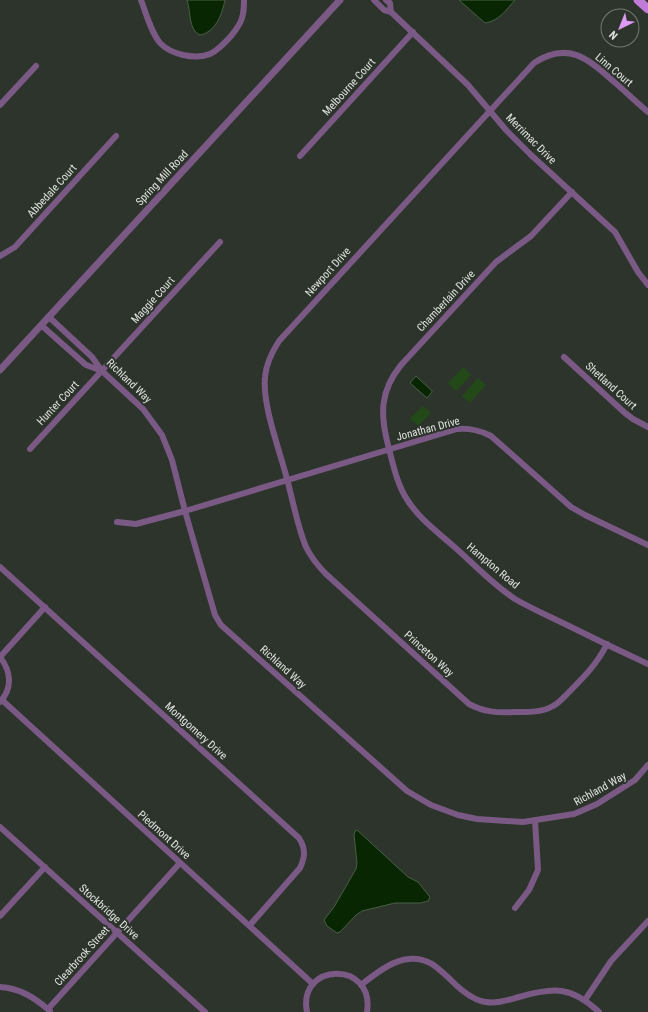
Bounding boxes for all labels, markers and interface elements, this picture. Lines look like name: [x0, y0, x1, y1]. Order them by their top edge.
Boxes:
north arrow: [600, 8, 640, 48]
text: N: [606, 28, 620, 42]
street label: Linn Court: [593, 51, 635, 89]
street label: Melbourne Court: [320, 56, 378, 118]
street label: Merrimac Drive: [503, 111, 559, 167]
street label: Spring Mill Road: [133, 148, 191, 208]
street label: Abbedale Court: [25, 162, 79, 220]
street label: Newport Drive: [303, 245, 353, 299]
street label: Chamberlain Drive: [414, 268, 478, 334]
street label: Maggie Court: [129, 274, 177, 326]
street label: Richland Way: [104, 356, 155, 406]
street label: Shetland Court: [583, 360, 639, 412]
street label: Hunter Court: [34, 378, 82, 428]
street label: Jonathan Drive: [395, 414, 461, 444]
street label: Hampton Road: [464, 540, 522, 592]
street label: Princeton Way: [402, 628, 457, 680]
street label: Richland Way: [257, 643, 309, 691]
street label: Montgomery Drive: [162, 700, 230, 762]
street label: Richland Way: [572, 769, 629, 809]
street label: Piedmont Drive: [135, 808, 193, 862]
street label: Stockbridge Drive: [76, 882, 142, 942]
street label: Clearbrook Street: [52, 924, 112, 988]

